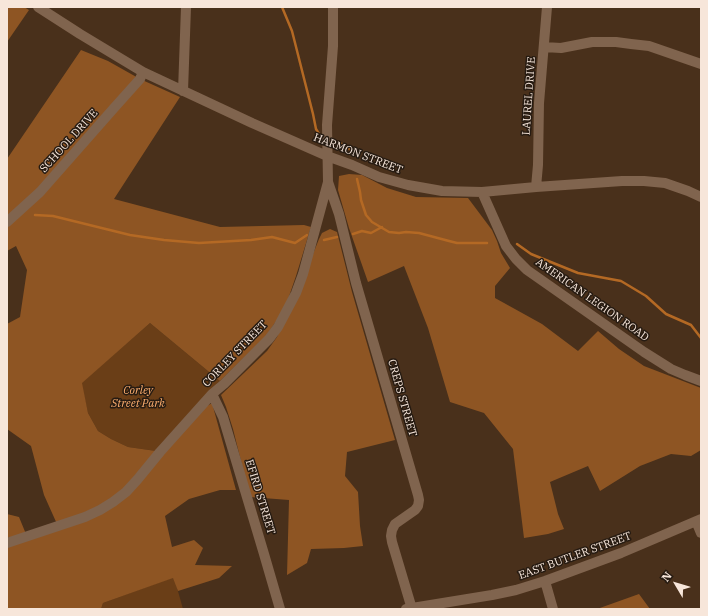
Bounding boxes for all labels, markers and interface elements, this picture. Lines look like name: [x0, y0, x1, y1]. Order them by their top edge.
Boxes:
street label: LAUREL DRIVE: [520, 56, 538, 136]
street label: SCHOOL DRIVE: [37, 107, 101, 175]
street label: HARMON STREET: [312, 131, 404, 177]
street label: AMERICAN LEGION ROAD: [533, 256, 651, 344]
street label: CORLEY STREET: [200, 318, 270, 390]
street label: CREPS STREET: [385, 358, 419, 438]
park label: Corley Street Park: [111, 384, 165, 410]
street label: EFIRD STREET: [242, 458, 278, 536]
street label: EAST BUTLER STREET: [517, 529, 633, 583]
north arrow: [656, 564, 696, 604]
text: N: [658, 569, 675, 584]

